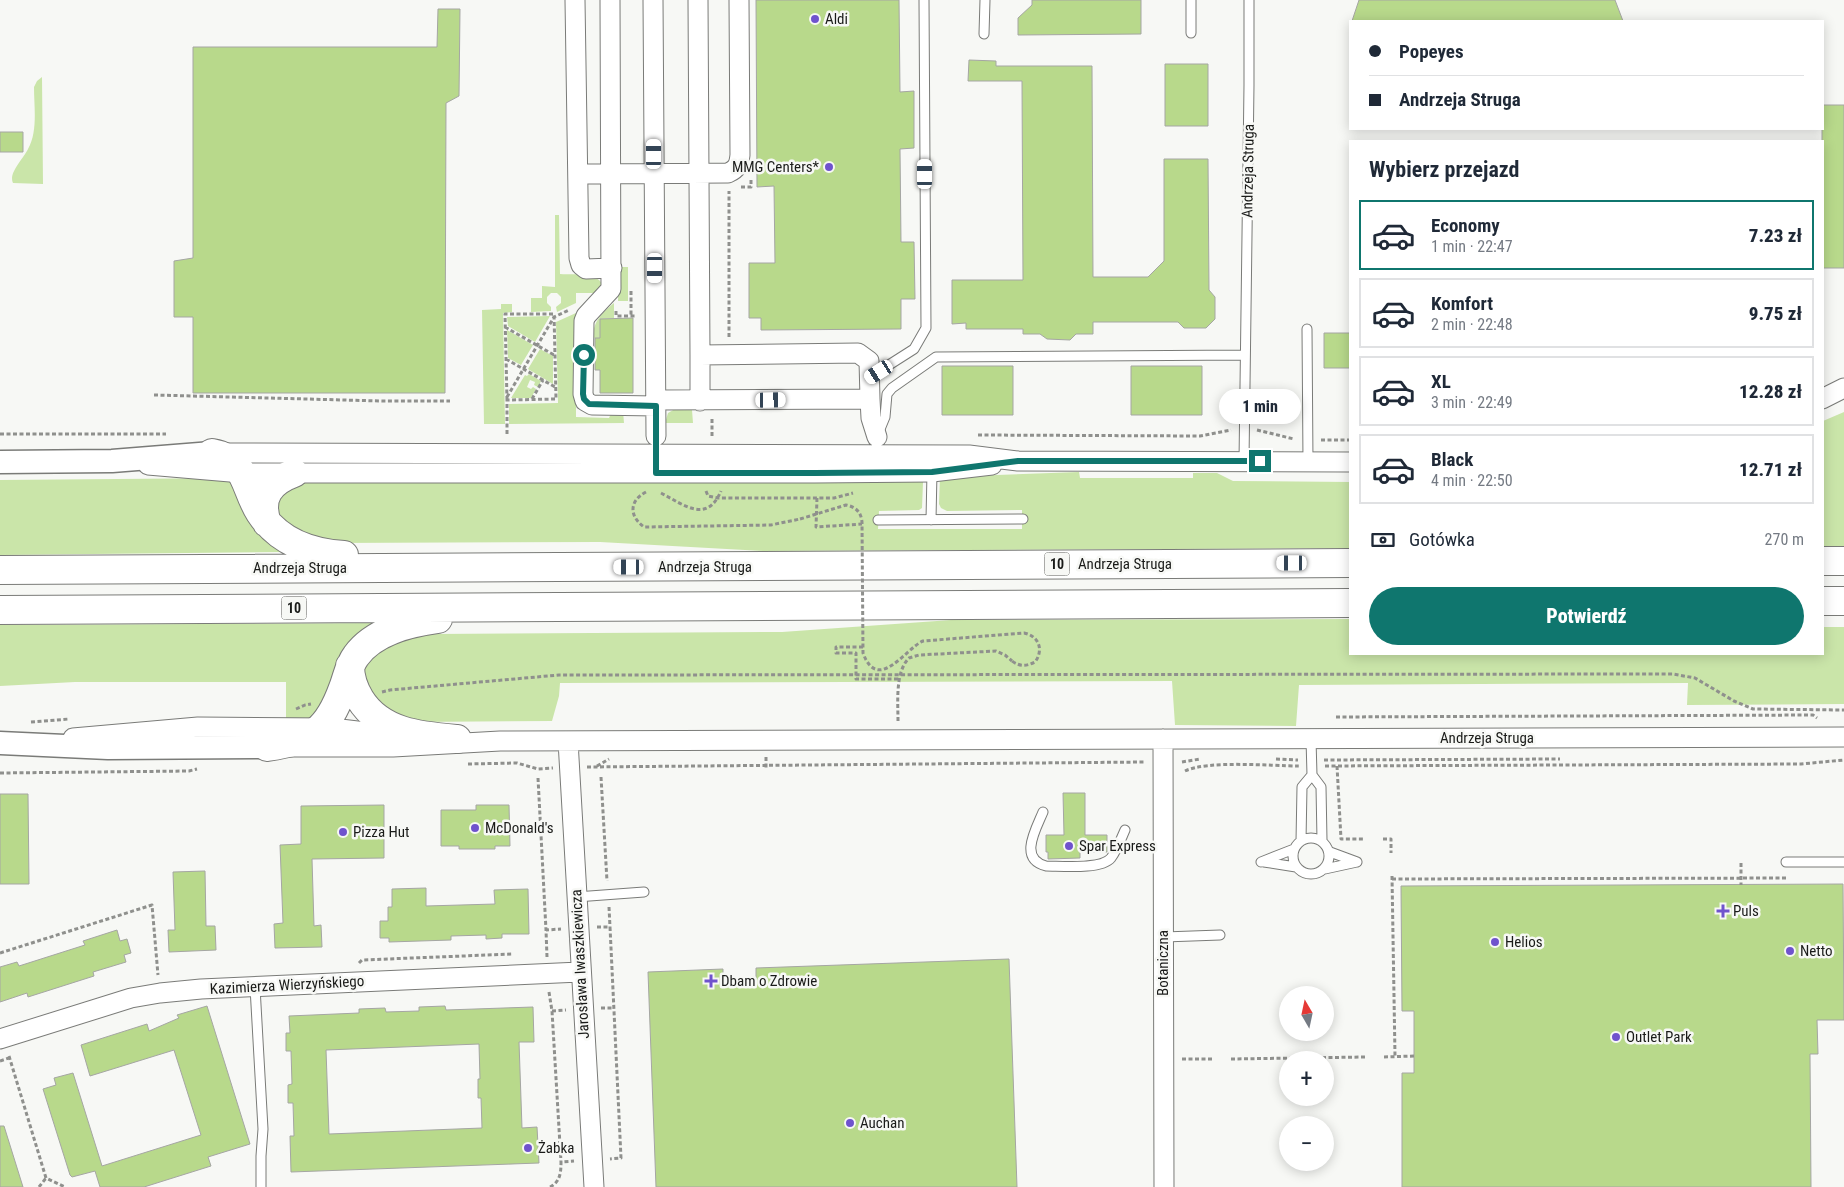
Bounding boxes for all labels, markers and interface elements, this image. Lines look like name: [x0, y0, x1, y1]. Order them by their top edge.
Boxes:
place label: Aldi: [825, 10, 848, 28]
marker: Aldi: [809, 13, 821, 25]
text: Popeyes: [1399, 40, 1464, 63]
text: Andrzeja Struga: [1399, 88, 1521, 111]
street label: Andrzeja Struga: [1238, 124, 1258, 218]
car: [646, 139, 661, 169]
text: Wybierz przejazd: [1369, 157, 1519, 182]
place label: MMG Centers*: [732, 158, 820, 176]
car: [917, 159, 932, 189]
marker: MMG Centers*: [823, 161, 835, 173]
icon: car: [1371, 213, 1416, 258]
text: Economy: [1431, 214, 1500, 237]
text: 7.23 zł: [1749, 224, 1802, 247]
text: 1 min · 22:47: [1431, 237, 1513, 256]
car: [647, 253, 662, 283]
icon: car: [1371, 291, 1416, 336]
text: Komfort: [1431, 292, 1493, 315]
text: 9.75 zł: [1749, 302, 1802, 325]
text: 2 min · 22:48: [1431, 315, 1513, 334]
route start: [573, 344, 595, 366]
car: [862, 358, 895, 386]
icon: car: [1371, 369, 1416, 414]
text: XL: [1431, 370, 1451, 393]
text: 12.28 zł: [1739, 380, 1802, 403]
callout: 1 min: [1219, 388, 1301, 424]
car: [755, 392, 786, 408]
text: 3 min · 22:49: [1431, 393, 1513, 412]
text: 1 min: [1242, 397, 1278, 416]
icon: car: [1371, 447, 1416, 492]
text: Black: [1431, 448, 1473, 471]
route end: [1249, 450, 1271, 472]
text: 12.71 zł: [1739, 458, 1802, 481]
text: 4 min · 22:50: [1431, 471, 1513, 490]
icon: cash: [1369, 526, 1397, 554]
text: Gotówka: [1409, 528, 1475, 551]
text: 270 m: [1765, 530, 1804, 549]
road number: 10: [1044, 552, 1070, 576]
street label: Andrzeja Struga: [1078, 555, 1172, 573]
car: [1277, 556, 1307, 571]
street label: Andrzeja Struga: [658, 558, 752, 576]
street label: Andrzeja Struga: [253, 559, 347, 577]
car: [614, 560, 644, 575]
button: Potwierdź: [1369, 587, 1804, 645]
road number: 10: [282, 596, 306, 620]
street label: Andrzeja Struga: [1440, 729, 1534, 747]
place label: McDonald's: [485, 819, 554, 837]
marker: McDonald's: [469, 822, 481, 834]
place label: Pizza Hut: [353, 823, 410, 841]
marker: Pizza Hut: [337, 826, 349, 838]
place label: Spar Express: [1079, 837, 1156, 855]
marker: Spar Express: [1063, 840, 1075, 852]
street label: Jarosława Iwaszkiewicza: [567, 889, 593, 1039]
place label: Puls: [1733, 902, 1759, 920]
marker: Puls: [1717, 905, 1729, 917]
street label: Botaniczna: [1154, 930, 1172, 996]
place label: Helios: [1505, 933, 1543, 951]
marker: Helios: [1489, 936, 1501, 948]
place label: Netto: [1800, 942, 1833, 960]
marker: Netto: [1784, 945, 1796, 957]
street label: Kazimierza Wierzyńskiego: [209, 972, 365, 998]
place label: Dbam o Zdrowie: [721, 972, 817, 990]
marker: Dbam o Zdrowie: [705, 975, 717, 987]
north arrow: [1279, 986, 1334, 1041]
map controls: [1279, 986, 1334, 1171]
place label: Outlet Park: [1626, 1028, 1692, 1046]
marker: Outlet Park: [1610, 1031, 1622, 1043]
button: +: [1279, 1051, 1334, 1106]
place label: Auchan: [860, 1114, 904, 1132]
button: −: [1279, 1116, 1334, 1171]
marker: Auchan: [844, 1117, 856, 1129]
place label: Żabka: [538, 1139, 574, 1157]
marker: Żabka: [522, 1142, 534, 1154]

